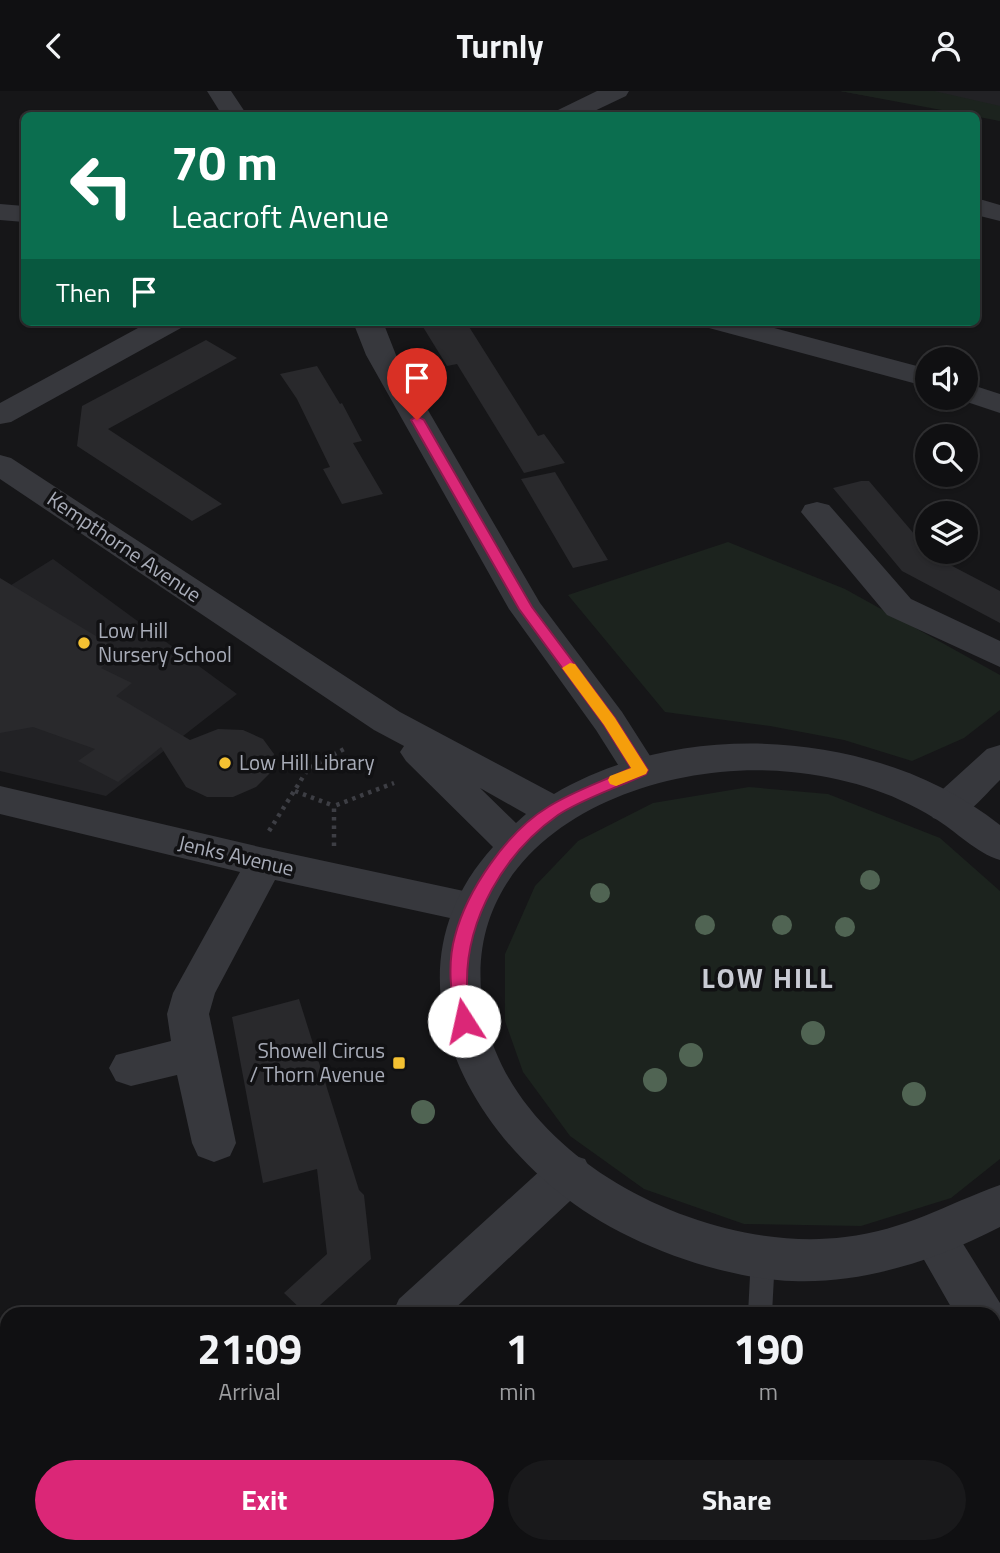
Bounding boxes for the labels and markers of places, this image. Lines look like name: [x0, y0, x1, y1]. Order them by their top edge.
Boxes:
pin: [387, 348, 447, 420]
place label: Low Hill Nursery School: [98, 614, 232, 670]
marker: Low Hill Nursery School: [76, 635, 92, 651]
place label: Low Hill Library: [239, 746, 375, 778]
marker: Low Hill Library: [217, 755, 233, 771]
place label: Showell Circus / Thorn Avenue: [249, 1034, 385, 1090]
marker: Showell Circus / Thorn Avenue: [391, 1055, 407, 1071]

